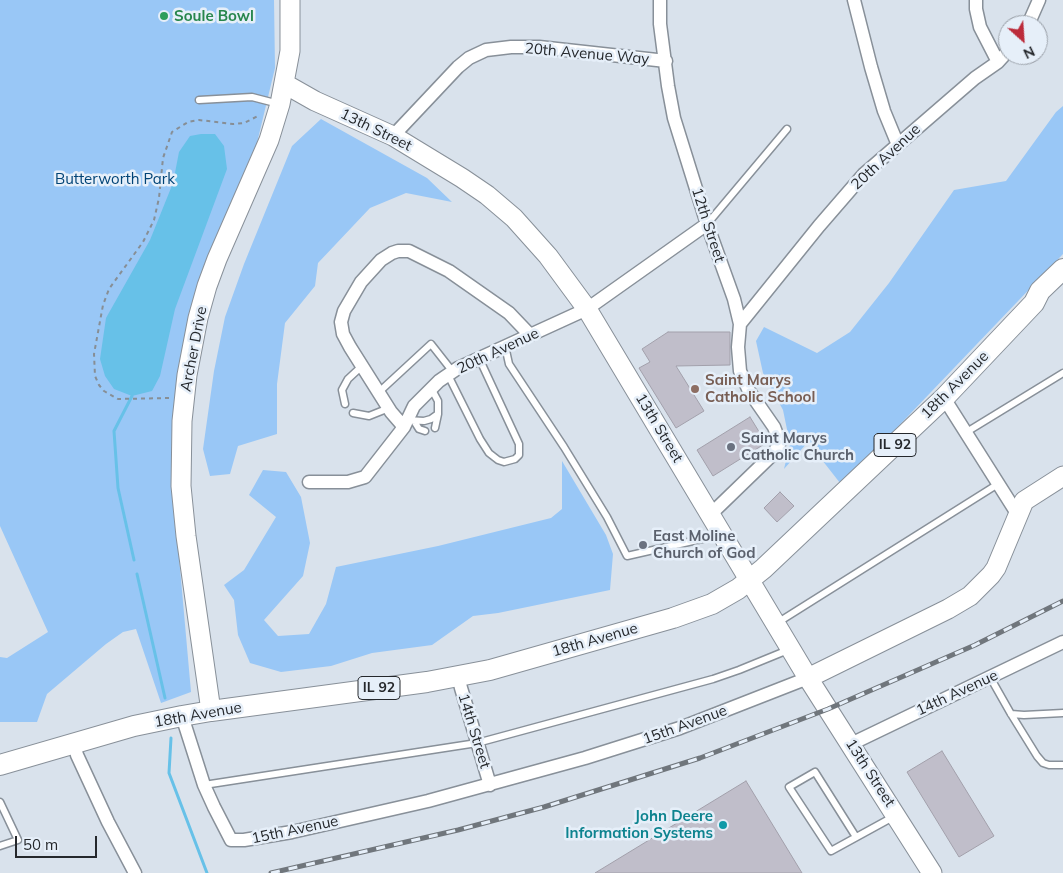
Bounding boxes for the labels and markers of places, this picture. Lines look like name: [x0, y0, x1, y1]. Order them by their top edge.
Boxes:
place label: Soule Bowl: [174, 7, 254, 25]
marker: Soule Bowl: [158, 10, 170, 22]
place label: Saint Marys Catholic School: [705, 371, 815, 406]
marker: Saint Marys Catholic School: [689, 383, 701, 395]
place label: Saint Marys Catholic Church: [741, 429, 854, 464]
marker: Saint Marys Catholic Church: [725, 441, 737, 453]
place label: East Moline Church of God: [653, 527, 755, 562]
marker: East Moline Church of God: [637, 539, 649, 551]
place label: John Deere Information Systems: [565, 807, 713, 842]
marker: John Deere Information Systems: [717, 819, 729, 831]

